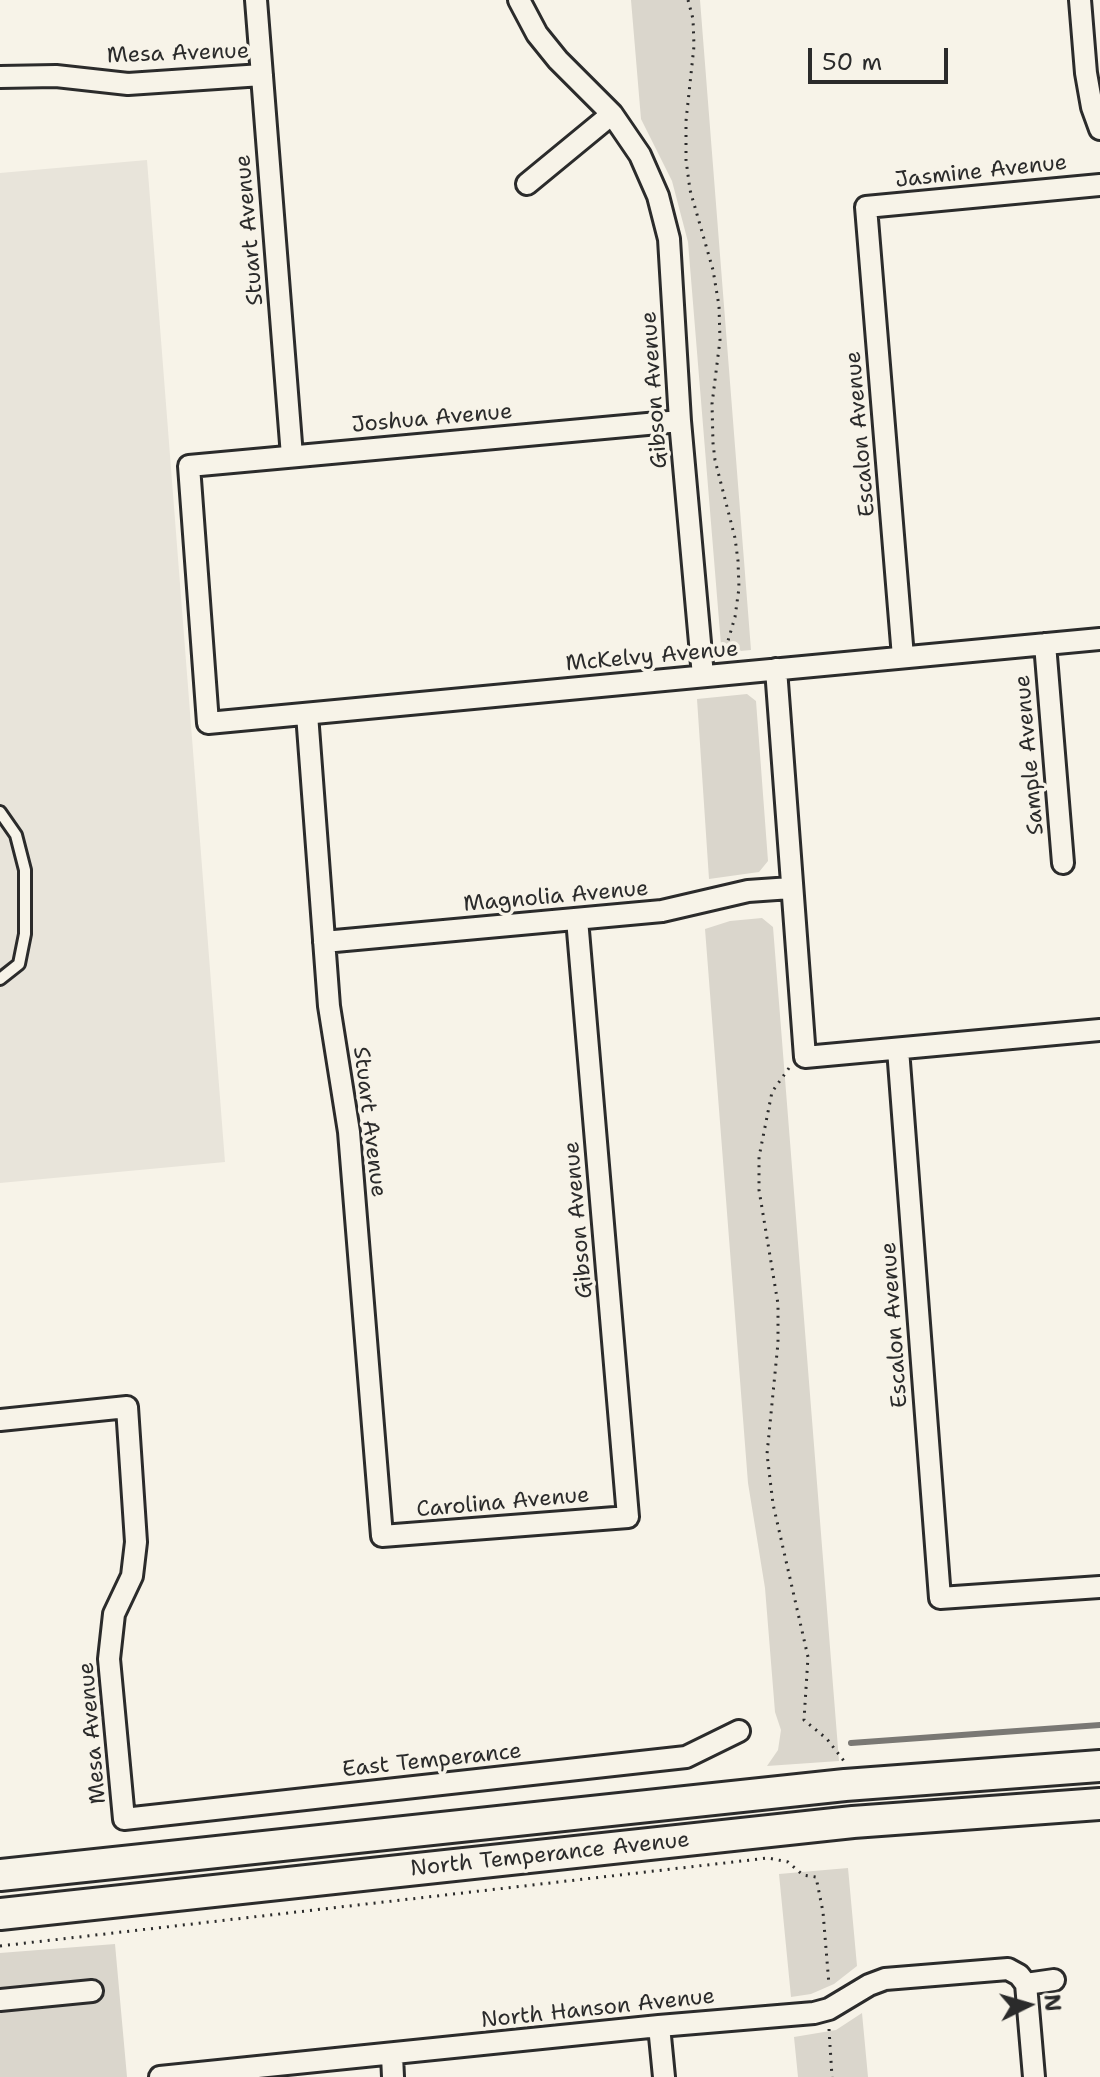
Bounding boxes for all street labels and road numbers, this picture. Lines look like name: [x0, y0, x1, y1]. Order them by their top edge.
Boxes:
street label: Mesa Avenue: [106, 38, 250, 70]
street label: Jasmine Avenue: [894, 150, 1068, 194]
street label: Stuart Avenue: [230, 153, 270, 307]
street label: Gibson Avenue: [636, 310, 674, 470]
street label: Escalon Avenue: [841, 350, 881, 518]
street label: Joshua Avenue: [351, 399, 513, 439]
street label: McKelvy Avenue: [565, 636, 739, 678]
street label: Sample Avenue: [1010, 674, 1050, 836]
street label: Magnolia Avenue: [462, 876, 650, 918]
street label: Stuart Avenue: [347, 1045, 391, 1199]
street label: Gibson Avenue: [559, 1140, 599, 1300]
street label: Escalon Avenue: [876, 1241, 914, 1409]
street label: Carolina Avenue: [415, 1482, 591, 1524]
street label: Mesa Avenue: [74, 1661, 112, 1805]
street label: East Temperance: [341, 1738, 523, 1784]
street label: North Temperance Avenue: [409, 1827, 691, 1883]
street label: North Hanson Avenue: [480, 1984, 716, 2034]

